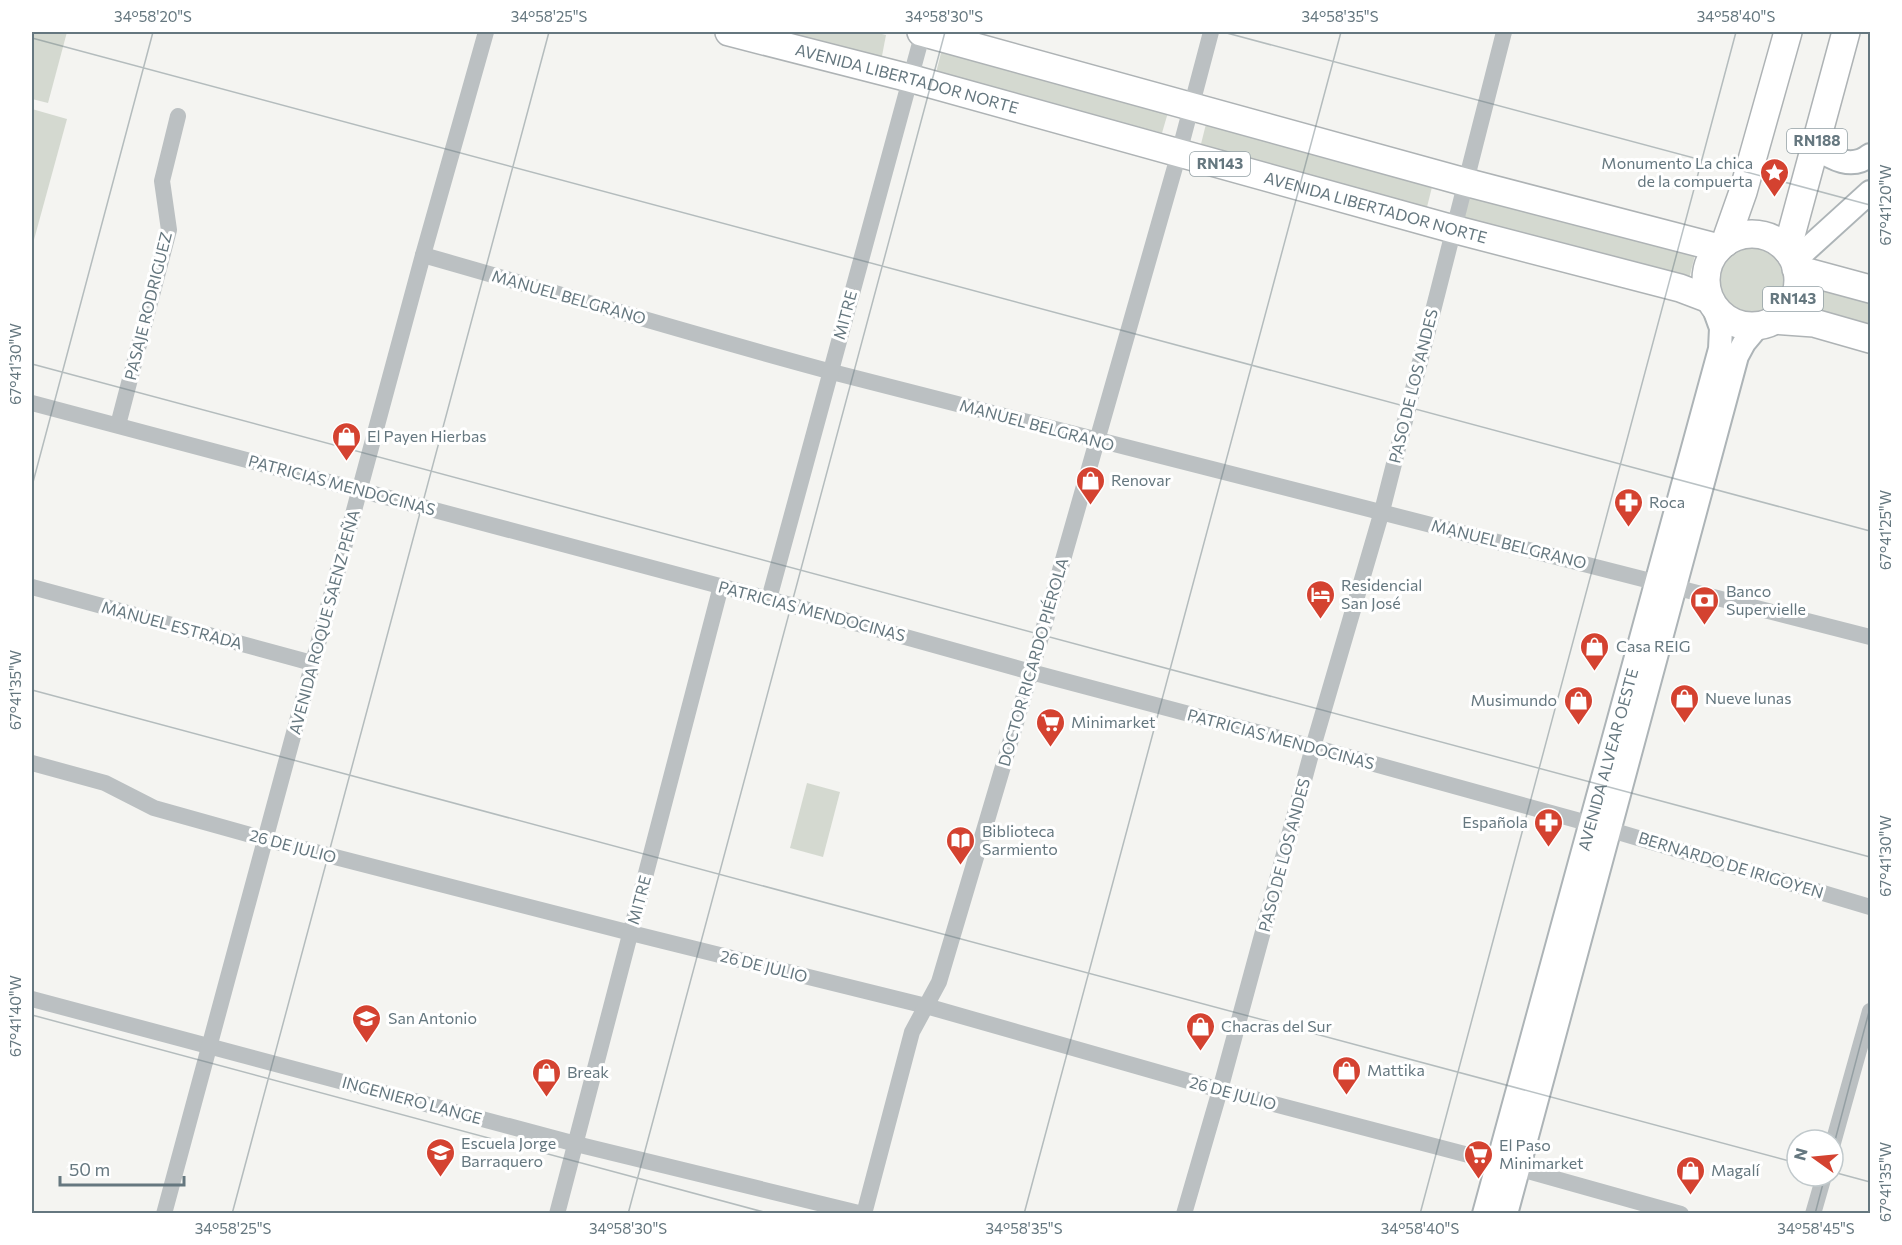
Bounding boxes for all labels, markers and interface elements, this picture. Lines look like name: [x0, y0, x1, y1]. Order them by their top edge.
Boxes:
text: 34°58'20"S: [114, 7, 192, 25]
text: 34°58'25"S: [511, 7, 588, 25]
text: 34°58'30"S: [905, 7, 983, 25]
text: 34°58'35"S: [1302, 7, 1379, 25]
text: 34°58'40"S: [1697, 7, 1775, 25]
street label: AVENIDA LIBERTADOR NORTE: [794, 39, 1021, 117]
road number: RN188: [1787, 129, 1847, 153]
road number: RN143: [1190, 152, 1250, 176]
place label: Monumento La chica de la compuerta: [1601, 153, 1753, 190]
place icon: Monumento La chica de la compuerta: [1758, 156, 1790, 198]
text: 67°41'20"W: [1876, 164, 1894, 246]
street label: AVENIDA LIBERTADOR NORTE: [1262, 167, 1489, 246]
street label: PASAJE RODRIGUEZ: [120, 230, 175, 382]
street label: MANUEL BELGRANO: [490, 265, 648, 328]
road number: RN143: [1763, 287, 1823, 311]
street label: MITRE: [829, 288, 860, 342]
street label: PASO DE LOS ANDES: [1384, 307, 1441, 465]
text: 67°41'30"W: [6, 323, 24, 405]
street label: MANUEL BELGRANO: [958, 395, 1116, 454]
shop icon: El Payen Hierbas: [330, 420, 362, 462]
place label: El Payen Hierbas: [367, 426, 487, 445]
street label: PATRICIAS MENDOCINAS: [247, 450, 438, 519]
shop icon: Renovar: [1074, 464, 1106, 506]
place label: Renovar: [1111, 470, 1171, 489]
pharmacy icon: Roca: [1612, 486, 1644, 528]
text: 67°41'25"W: [1876, 490, 1894, 570]
place label: Roca: [1649, 492, 1685, 511]
street label: AVENIDA ROQUE SAENZ PEÑA: [284, 508, 363, 736]
street label: MANUEL BELGRANO: [1430, 515, 1589, 572]
street label: DOCTOR RICARDO PIÉROLA: [994, 555, 1071, 768]
place label: Residencial San José: [1341, 575, 1422, 612]
street label: PATRICIAS MENDOCINAS: [717, 576, 908, 645]
hotel icon: Residencial San José: [1304, 578, 1336, 620]
place label: Banco Supervielle: [1726, 581, 1806, 618]
bank icon: Banco Supervielle: [1689, 584, 1721, 626]
street label: MANUEL ESTRADA: [100, 597, 245, 652]
shop icon: Casa REIG: [1579, 630, 1611, 672]
place label: Casa REIG: [1616, 636, 1690, 655]
text: 67°41'35"W: [6, 650, 24, 730]
street label: AVENIDA ALVEAR OESTE: [1574, 666, 1641, 853]
shop icon: Nueve lunas: [1668, 682, 1700, 724]
shop icon: Musimundo: [1562, 684, 1594, 726]
place label: Nueve lunas: [1705, 688, 1791, 707]
place label: Musimundo: [1471, 690, 1557, 709]
street label: PATRICIAS MENDOCINAS: [1186, 704, 1377, 773]
supermarket icon: Minimarket: [1034, 706, 1066, 748]
place label: Minimarket: [1071, 712, 1156, 731]
street label: PASO DE LOS ANDES: [1254, 776, 1313, 934]
pharmacy icon: Española: [1533, 806, 1565, 848]
place label: Española: [1462, 812, 1528, 831]
text: 67°41'30"W: [1876, 815, 1894, 897]
place label: Biblioteca Sarmiento: [982, 821, 1058, 858]
library icon: Biblioteca Sarmiento: [945, 824, 977, 866]
street label: 26 DE JULIO: [248, 825, 339, 866]
street label: BERNARDO DE IRIGOYEN: [1636, 827, 1826, 902]
street label: MITRE: [623, 873, 654, 927]
street label: 26 DE JULIO: [719, 946, 810, 985]
text: 67°41'40"W: [6, 975, 24, 1057]
school or university icon: San Antonio: [351, 1002, 383, 1044]
place label: San Antonio: [388, 1008, 477, 1027]
shop icon: Chacras del Sur: [1184, 1010, 1216, 1052]
place label: Chacras del Sur: [1221, 1016, 1332, 1035]
shop icon: Mattika: [1330, 1054, 1362, 1096]
shop icon: Break: [530, 1056, 562, 1098]
place label: Mattika: [1367, 1060, 1425, 1079]
place label: Break: [567, 1062, 609, 1081]
street label: INGENIERO LANGE: [340, 1072, 484, 1127]
street label: 26 DE JULIO: [1188, 1072, 1279, 1113]
north arrow: [1785, 1128, 1845, 1188]
place label: Escuela Jorge Barraquero: [461, 1133, 556, 1170]
place label: El Paso Minimarket: [1499, 1135, 1584, 1172]
school or university icon: Escuela Jorge Barraquero: [424, 1136, 456, 1178]
supermarket icon: El Paso Minimarket: [1462, 1138, 1494, 1180]
text: 67°41'35"W: [1876, 1142, 1894, 1222]
text: N: [1789, 1146, 1811, 1162]
scale bar: [60, 1149, 184, 1187]
shop icon: Magalí: [1674, 1154, 1706, 1196]
text: 50 m: [69, 1158, 110, 1180]
place label: Magalí: [1711, 1160, 1761, 1179]
text: 34°58'25"S: [195, 1219, 272, 1237]
text: 34°58'30"S: [589, 1219, 667, 1237]
text: 34°58'35"S: [986, 1219, 1063, 1237]
text: 34°58'40"S: [1381, 1219, 1459, 1237]
text: 34°58'45"S: [1777, 1219, 1855, 1237]

